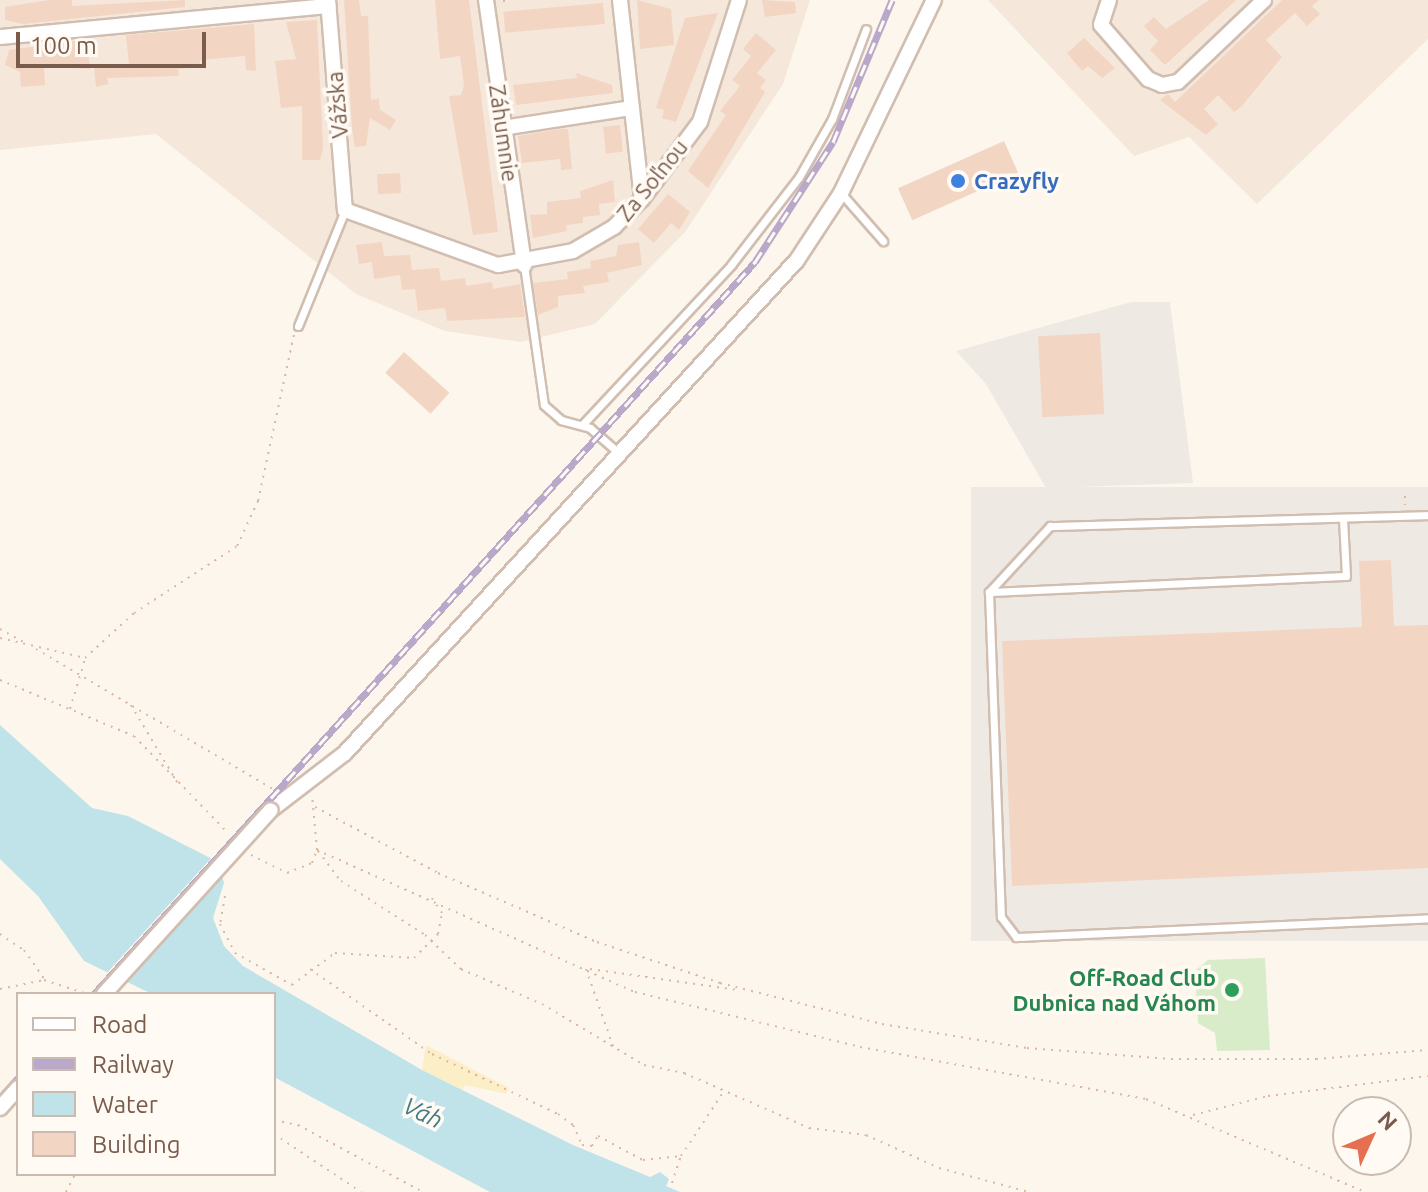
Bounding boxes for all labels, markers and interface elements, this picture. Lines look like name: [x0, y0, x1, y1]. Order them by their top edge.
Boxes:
scale bar: [20, 16, 210, 66]
text: 100 m: [30, 32, 97, 59]
street label: Vážska: [321, 70, 353, 140]
street label: Záhumnie: [484, 83, 524, 183]
street label: Za Soľnou: [611, 134, 693, 226]
place label: Crazyfly: [974, 168, 1059, 194]
marker: Crazyfly: [949, 172, 967, 190]
place label: Off-Road Club Dubnica nad Váhom: [1013, 964, 1216, 1016]
marker: Off-Road Club Dubnica nad Váhom: [1223, 981, 1241, 999]
legend: [16, 992, 276, 1176]
text: Road: [92, 1011, 147, 1038]
text: Railway: [92, 1051, 174, 1078]
text: Water: [92, 1091, 158, 1118]
water label: Váh: [399, 1091, 447, 1135]
north arrow: [1332, 1096, 1412, 1176]
text: N: [1373, 1106, 1403, 1135]
text: Building: [92, 1131, 180, 1158]

